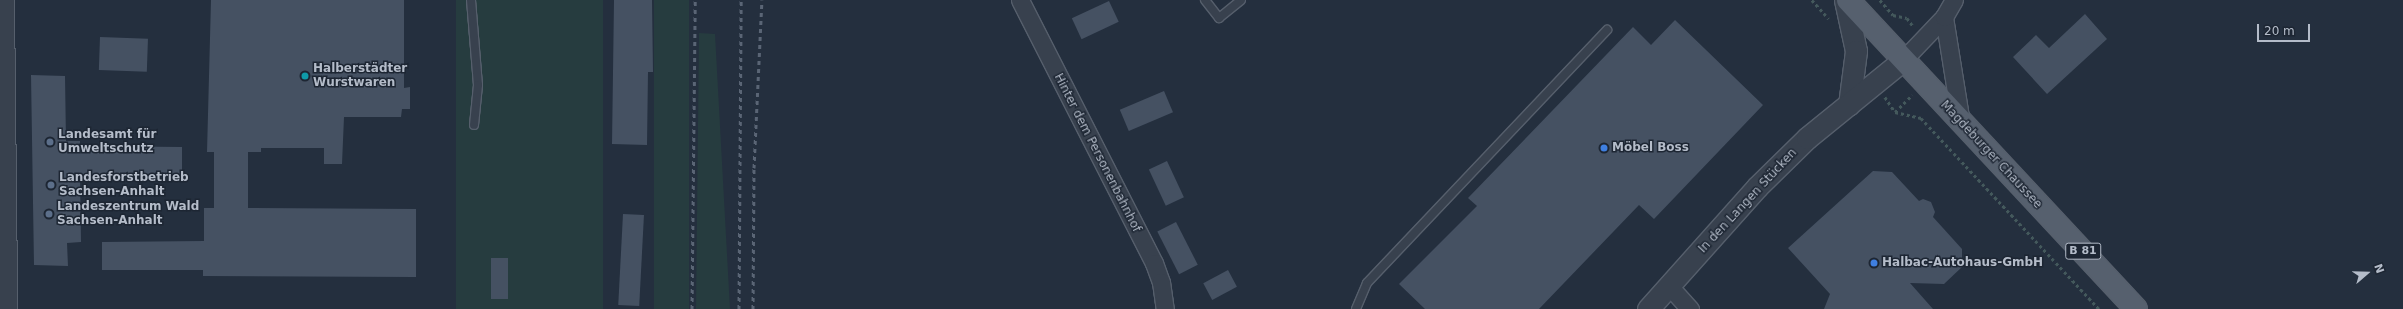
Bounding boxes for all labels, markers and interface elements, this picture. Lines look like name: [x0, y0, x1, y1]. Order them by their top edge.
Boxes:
scale bar: [2259, 16, 2312, 42]
text: 20 m: [2264, 24, 2295, 38]
place label: Halberstädter Wurstwaren: [313, 62, 407, 90]
marker: Halberstädter Wurstwaren: [300, 71, 310, 81]
street label: Hinter dem Personenbahnhof: [1051, 71, 1143, 235]
street label: Magdeburger Chaussee: [1937, 98, 2045, 212]
place label: Landesamt für Umweltschutz: [58, 128, 156, 156]
marker: Landesamt für Umweltschutz: [45, 137, 55, 147]
place label: Möbel Boss: [1612, 141, 1689, 155]
marker: Möbel Boss: [1599, 143, 1609, 153]
street label: In den Langen Stücken: [1696, 146, 1800, 256]
place label: Landesforstbetrieb Sachsen-Anhalt: [59, 171, 189, 199]
marker: Landesforstbetrieb Sachsen-Anhalt: [46, 180, 56, 190]
place label: Landeszentrum Wald Sachsen-Anhalt: [57, 200, 199, 228]
marker: Landeszentrum Wald Sachsen-Anhalt: [44, 209, 54, 219]
road number: B 81: [2065, 242, 2101, 260]
north arrow: [2347, 253, 2387, 293]
place label: Halbac-Autohaus-GmbH: [1882, 256, 2043, 270]
marker: Halbac-Autohaus-GmbH: [1869, 258, 1879, 268]
text: N: [2371, 262, 2386, 275]

